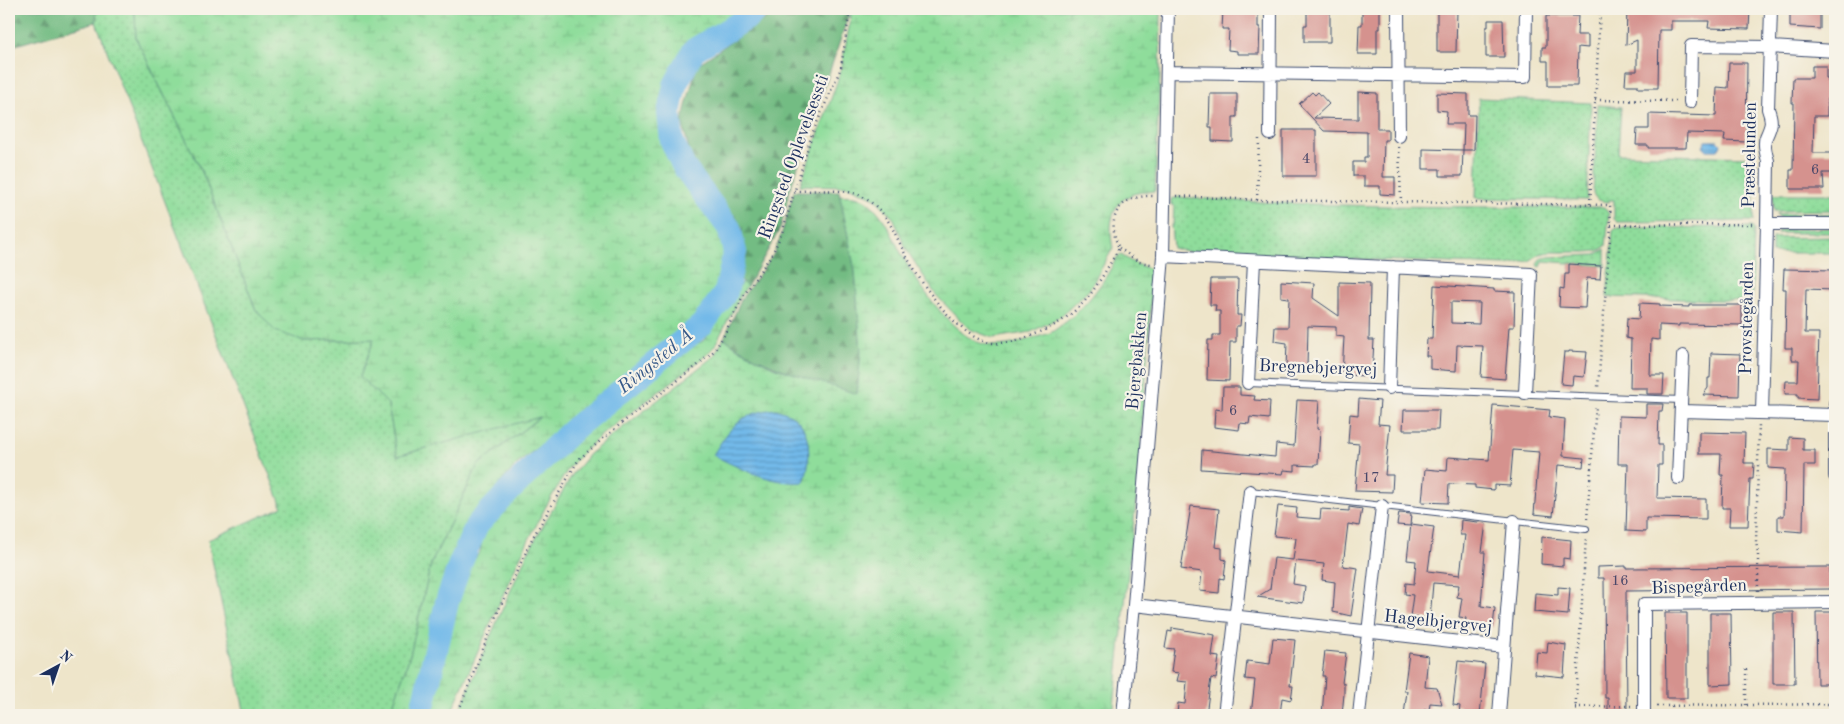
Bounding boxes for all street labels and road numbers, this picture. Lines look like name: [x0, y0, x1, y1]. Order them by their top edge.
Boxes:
street label: Ringsted Oplevelsessti: [756, 72, 832, 242]
street label: Præstelunden: [1740, 101, 1760, 208]
street label: Provstegården: [1737, 261, 1757, 375]
street label: Bjergbakken: [1124, 311, 1150, 411]
street label: Bregnebjergvej: [1258, 357, 1378, 379]
street label: Bispegården: [1651, 576, 1748, 598]
street label: Hagelbjergvej: [1383, 607, 1493, 637]

